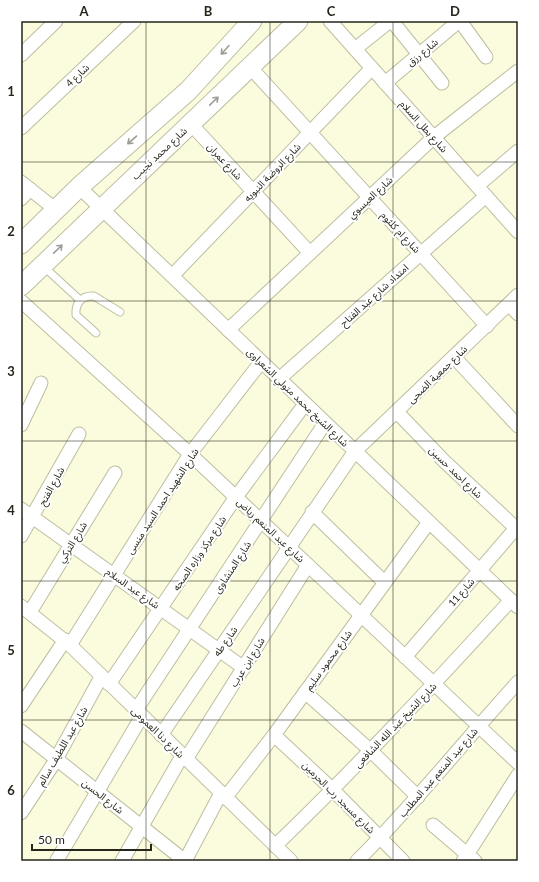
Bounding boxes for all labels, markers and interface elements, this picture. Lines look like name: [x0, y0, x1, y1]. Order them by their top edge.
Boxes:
text: A: [78, 3, 89, 19]
text: B: [204, 3, 213, 19]
text: C: [327, 3, 336, 19]
text: D: [450, 3, 460, 19]
street label: شارع رزق: [404, 35, 441, 70]
one-way arrow: [221, 45, 230, 55]
street label: شارع 4: [63, 61, 93, 90]
text: 1: [7, 83, 15, 99]
one-way arrow: [209, 96, 219, 106]
street label: شارع بطل السلام: [395, 97, 451, 157]
street label: شارع محمد نجيب: [129, 124, 191, 183]
one-way arrow: [127, 135, 137, 145]
street label: شارع عمران: [204, 140, 245, 183]
street label: شارع الروضة النبويه: [241, 140, 304, 205]
street label: شارع العيسوي: [345, 173, 397, 222]
street label: شارع ام كلثوم: [377, 209, 423, 257]
text: 2: [7, 223, 15, 239]
one-way arrow: [53, 244, 63, 253]
street label: امتداد شارع عبد الفتاح: [337, 261, 412, 330]
street label: شارع جمعية الضحى: [405, 342, 471, 407]
street label: شارع الشيخ محمد متولي الشعراوى: [243, 345, 351, 451]
text: 3: [7, 363, 15, 379]
street label: شارع احمد حسين: [425, 444, 485, 502]
street label: شارع الشهيد احمد السيد منسى: [123, 446, 202, 557]
street label: شارع الفتح: [36, 464, 68, 508]
street label: شارع عبد المنعم رياض: [233, 495, 307, 566]
text: 4: [7, 502, 15, 518]
street label: شارع مركز وزاره الصحه: [170, 513, 230, 594]
street label: شارع التركي: [55, 519, 91, 566]
street label: شارع المنشاوى: [211, 539, 255, 596]
street label: شارع عبد السلام: [102, 565, 162, 613]
street label: شارع 11: [445, 575, 478, 610]
street label: شارع طه: [210, 624, 241, 659]
street label: شارع محمود سليم: [302, 627, 356, 694]
street label: شارع ابن عرب: [227, 635, 269, 690]
text: 5: [7, 642, 15, 658]
street label: شارع الشيخ عبد الله الشافعى: [351, 680, 440, 771]
street label: شارع عبد اللطيف سالم: [34, 704, 91, 789]
street label: شارع دنا العمومى: [128, 704, 187, 762]
street label: شارع عبد المنعم عبد المطلب: [396, 725, 482, 820]
street label: شارع مسجد رب الحرمين: [299, 758, 378, 837]
street label: شارع الحسن: [79, 776, 126, 818]
text: 6: [7, 782, 15, 798]
scale bar: [32, 826, 151, 852]
text: 50 m: [38, 832, 65, 847]

